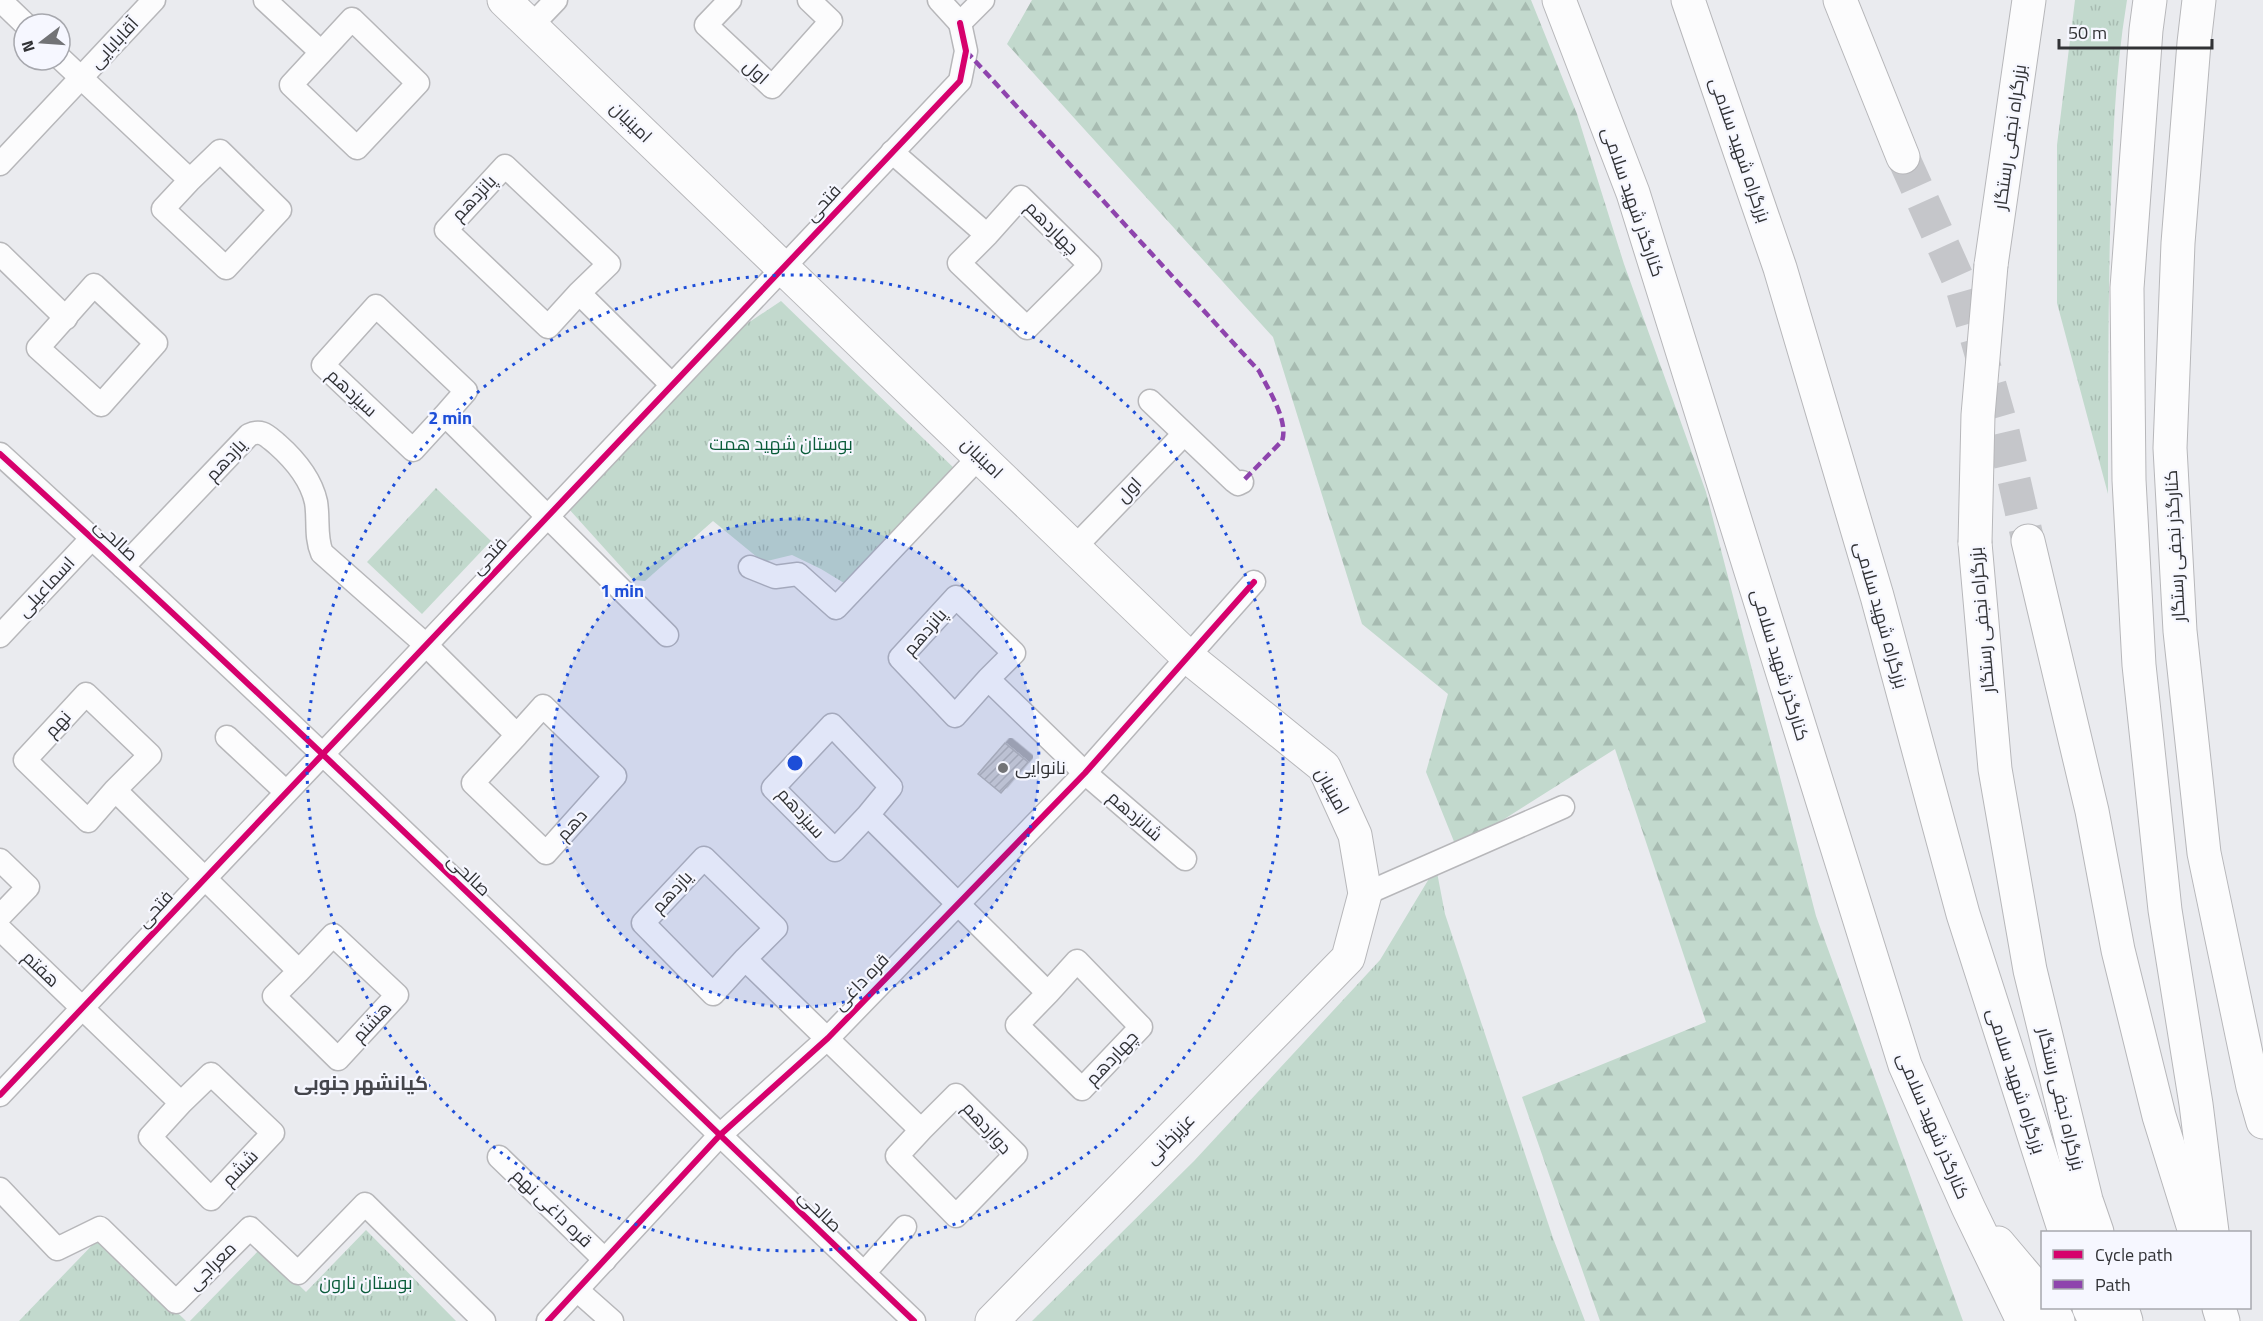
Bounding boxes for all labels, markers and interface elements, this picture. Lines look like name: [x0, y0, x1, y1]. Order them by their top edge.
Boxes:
street label: آقابابایی: [83, 11, 145, 75]
north arrow: [12, 12, 72, 72]
scale bar: [2059, 12, 2212, 50]
text: 50 m: [2068, 19, 2107, 46]
text: N: [15, 38, 41, 55]
street label: اول: [737, 53, 775, 91]
street label: بزرگراه نجفی رستگار: [1986, 62, 2033, 212]
street label: بزرگراه شهید سلامی: [1703, 74, 1778, 226]
street label: امینیان: [604, 95, 659, 149]
street label: کنارگذر شهید سلامی: [1595, 123, 1672, 281]
street label: پانزدهم: [445, 168, 502, 227]
street label: فتحی: [798, 178, 847, 228]
street label: چهاردهم: [1019, 194, 1086, 261]
street label: سیزدهم: [321, 362, 384, 423]
text: 2 min: [428, 404, 472, 431]
park label: بوستان شهید همت: [709, 430, 853, 457]
street label: امینیان: [955, 431, 1010, 485]
street label: یازدهم: [199, 432, 253, 487]
street label: کنارگذر نجفی رستگار: [2157, 470, 2192, 624]
street label: اول: [1110, 471, 1148, 509]
street label: صالحی: [88, 512, 144, 567]
street label: فتحی: [464, 531, 513, 581]
street label: بزرگراه شهید سلامی: [1848, 538, 1915, 692]
street label: بزرگراه نجفی رستگار: [1962, 546, 2001, 695]
street label: اسماعیلی: [10, 550, 81, 623]
text: 1 min: [600, 577, 644, 604]
street label: کنارگذر شهید سلامی: [1745, 586, 1816, 744]
street label: پانزدهم: [896, 602, 953, 661]
street label: نهم: [38, 704, 77, 743]
centre of rings: [785, 753, 805, 773]
place label: نانوایی: [1015, 754, 1066, 781]
marker: نانوایی: [996, 761, 1010, 775]
street label: امینیان: [1309, 763, 1356, 819]
street label: سیزدهم: [771, 781, 832, 844]
street label: شانزدهم: [1102, 784, 1169, 847]
street label: دهم: [550, 803, 593, 847]
street label: صالحی: [441, 847, 497, 902]
street label: یازدهم: [645, 864, 699, 919]
street label: فتحی: [130, 884, 179, 934]
street label: هفتم: [17, 944, 66, 993]
street label: قره داغی: [826, 947, 895, 1017]
street label: هشتم: [346, 995, 398, 1048]
street label: بزرگراه شهید سلامی: [1980, 1004, 2053, 1157]
street label: چهاردهم: [1079, 1024, 1144, 1091]
street label: بزرگراه نجفی رستگار: [2030, 1024, 2092, 1173]
street label: کنارگذر شهید سلامی: [1890, 1048, 1977, 1203]
district label: کیانشهر جنوبی: [294, 1067, 428, 1098]
street label: دوازدهم: [956, 1095, 1018, 1160]
street label: عزیزخانی: [1138, 1107, 1201, 1170]
street label: ششم: [215, 1143, 264, 1192]
street label: قره داغی نهم: [506, 1162, 599, 1253]
street label: صالحی: [792, 1183, 848, 1238]
legend: [2041, 1231, 2251, 1309]
street label: معراجی: [181, 1235, 242, 1296]
text: Cycle path: [2095, 1241, 2173, 1268]
park label: بوستان نارون: [319, 1269, 413, 1296]
text: Path: [2095, 1271, 2131, 1298]

